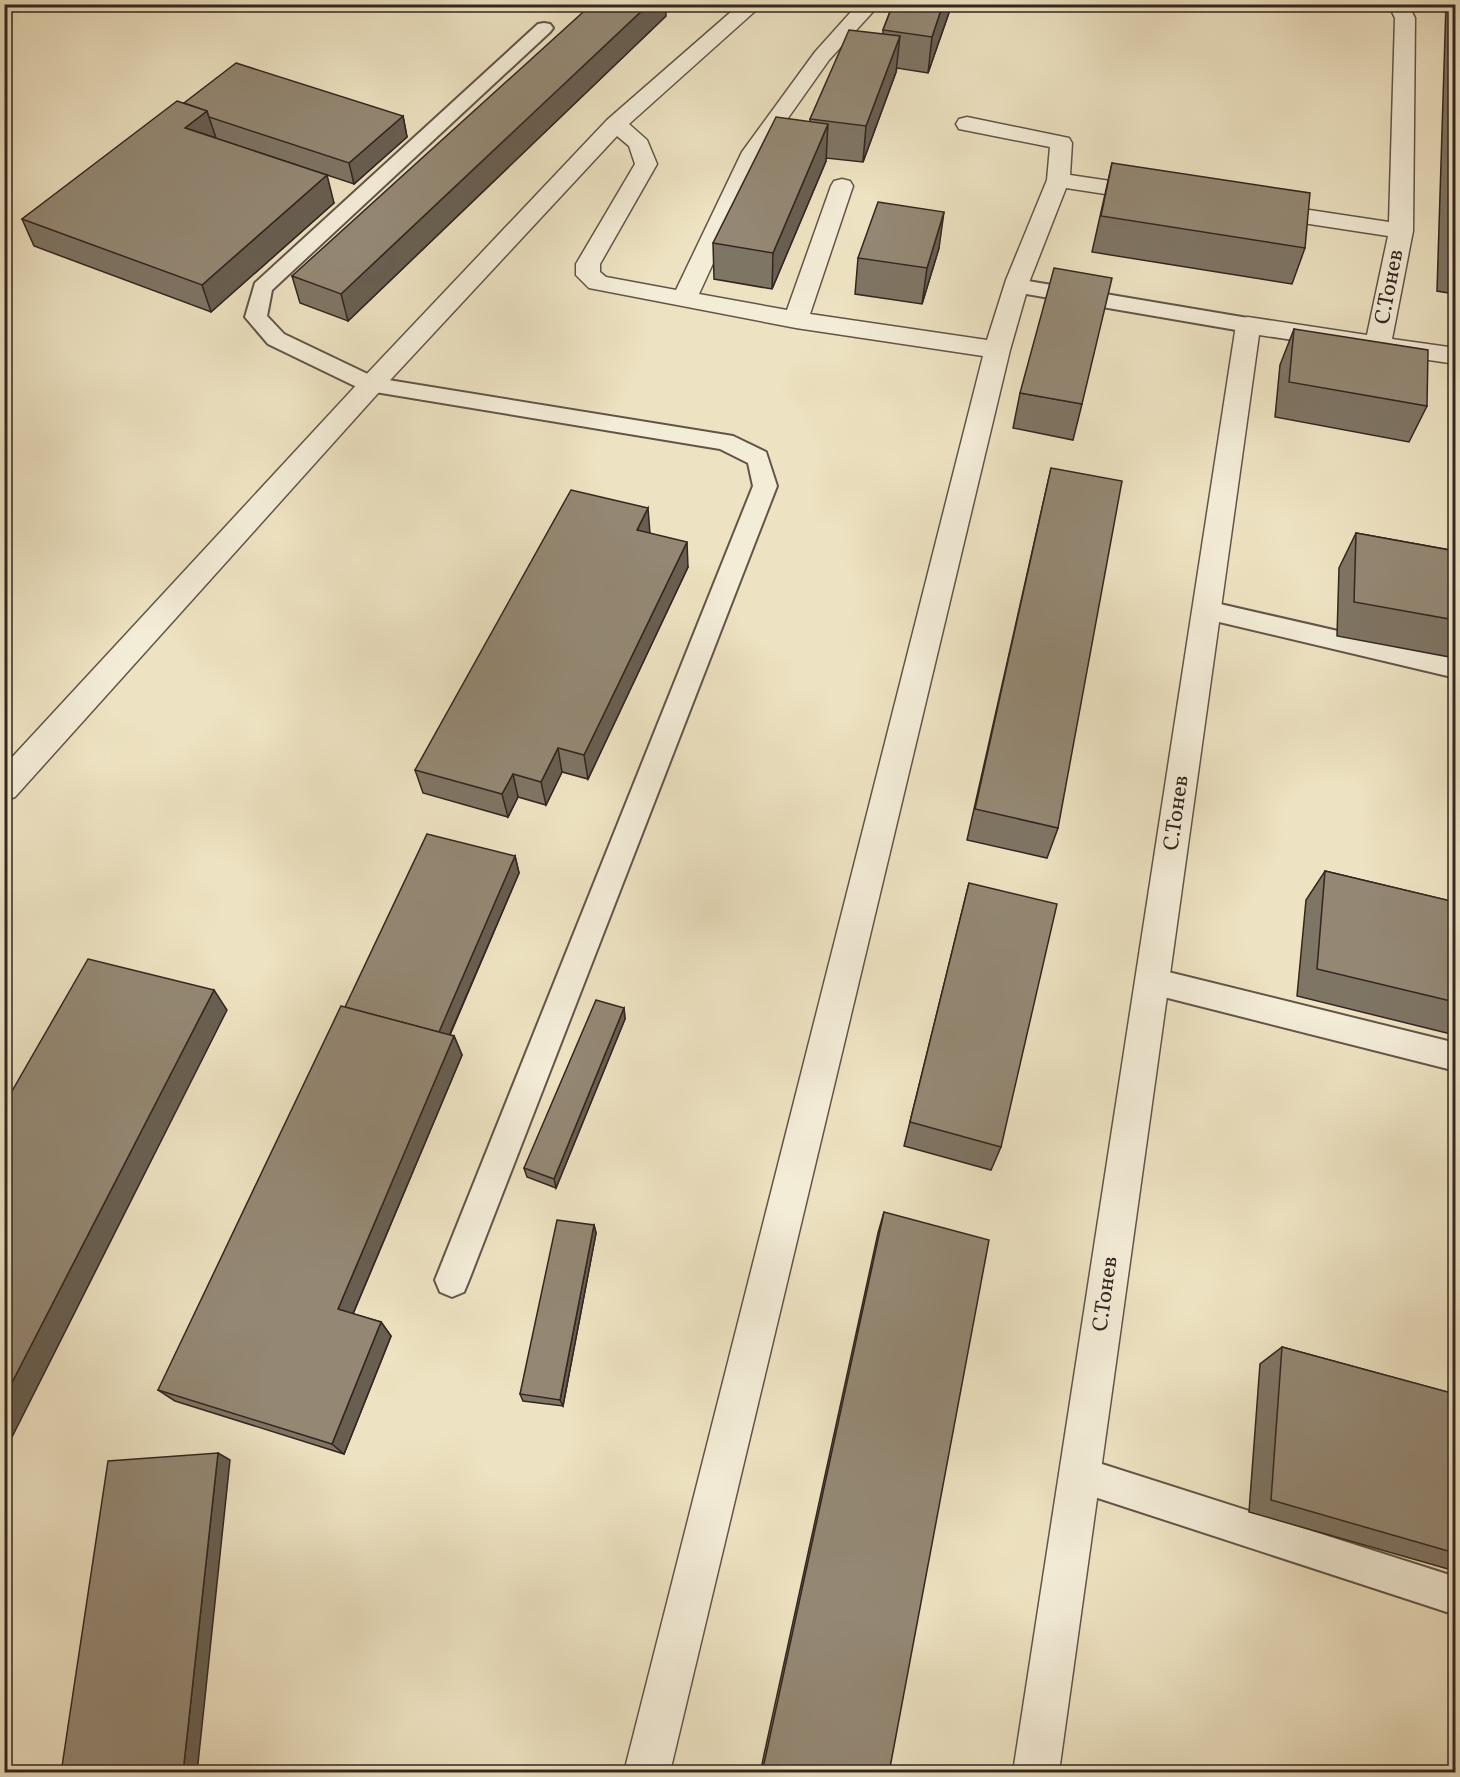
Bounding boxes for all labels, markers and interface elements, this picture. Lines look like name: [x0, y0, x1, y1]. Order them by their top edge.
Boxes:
street label: С.Тонев: [1368, 247, 1412, 327]
street label: С.Тонев: [1156, 773, 1198, 853]
street label: С.Тонев: [1085, 1254, 1127, 1334]

